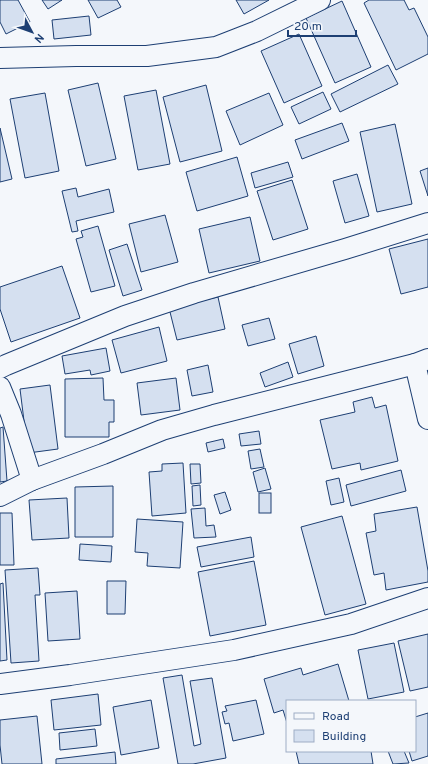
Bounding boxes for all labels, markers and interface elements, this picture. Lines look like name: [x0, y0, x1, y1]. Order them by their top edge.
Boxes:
north arrow: [12, 12, 52, 52]
scale bar: [288, 12, 356, 38]
text: 20 m: [294, 19, 322, 35]
text: N: [31, 30, 47, 45]
legend: [286, 700, 416, 752]
text: Road: [322, 709, 350, 725]
text: Building: [322, 729, 366, 745]

